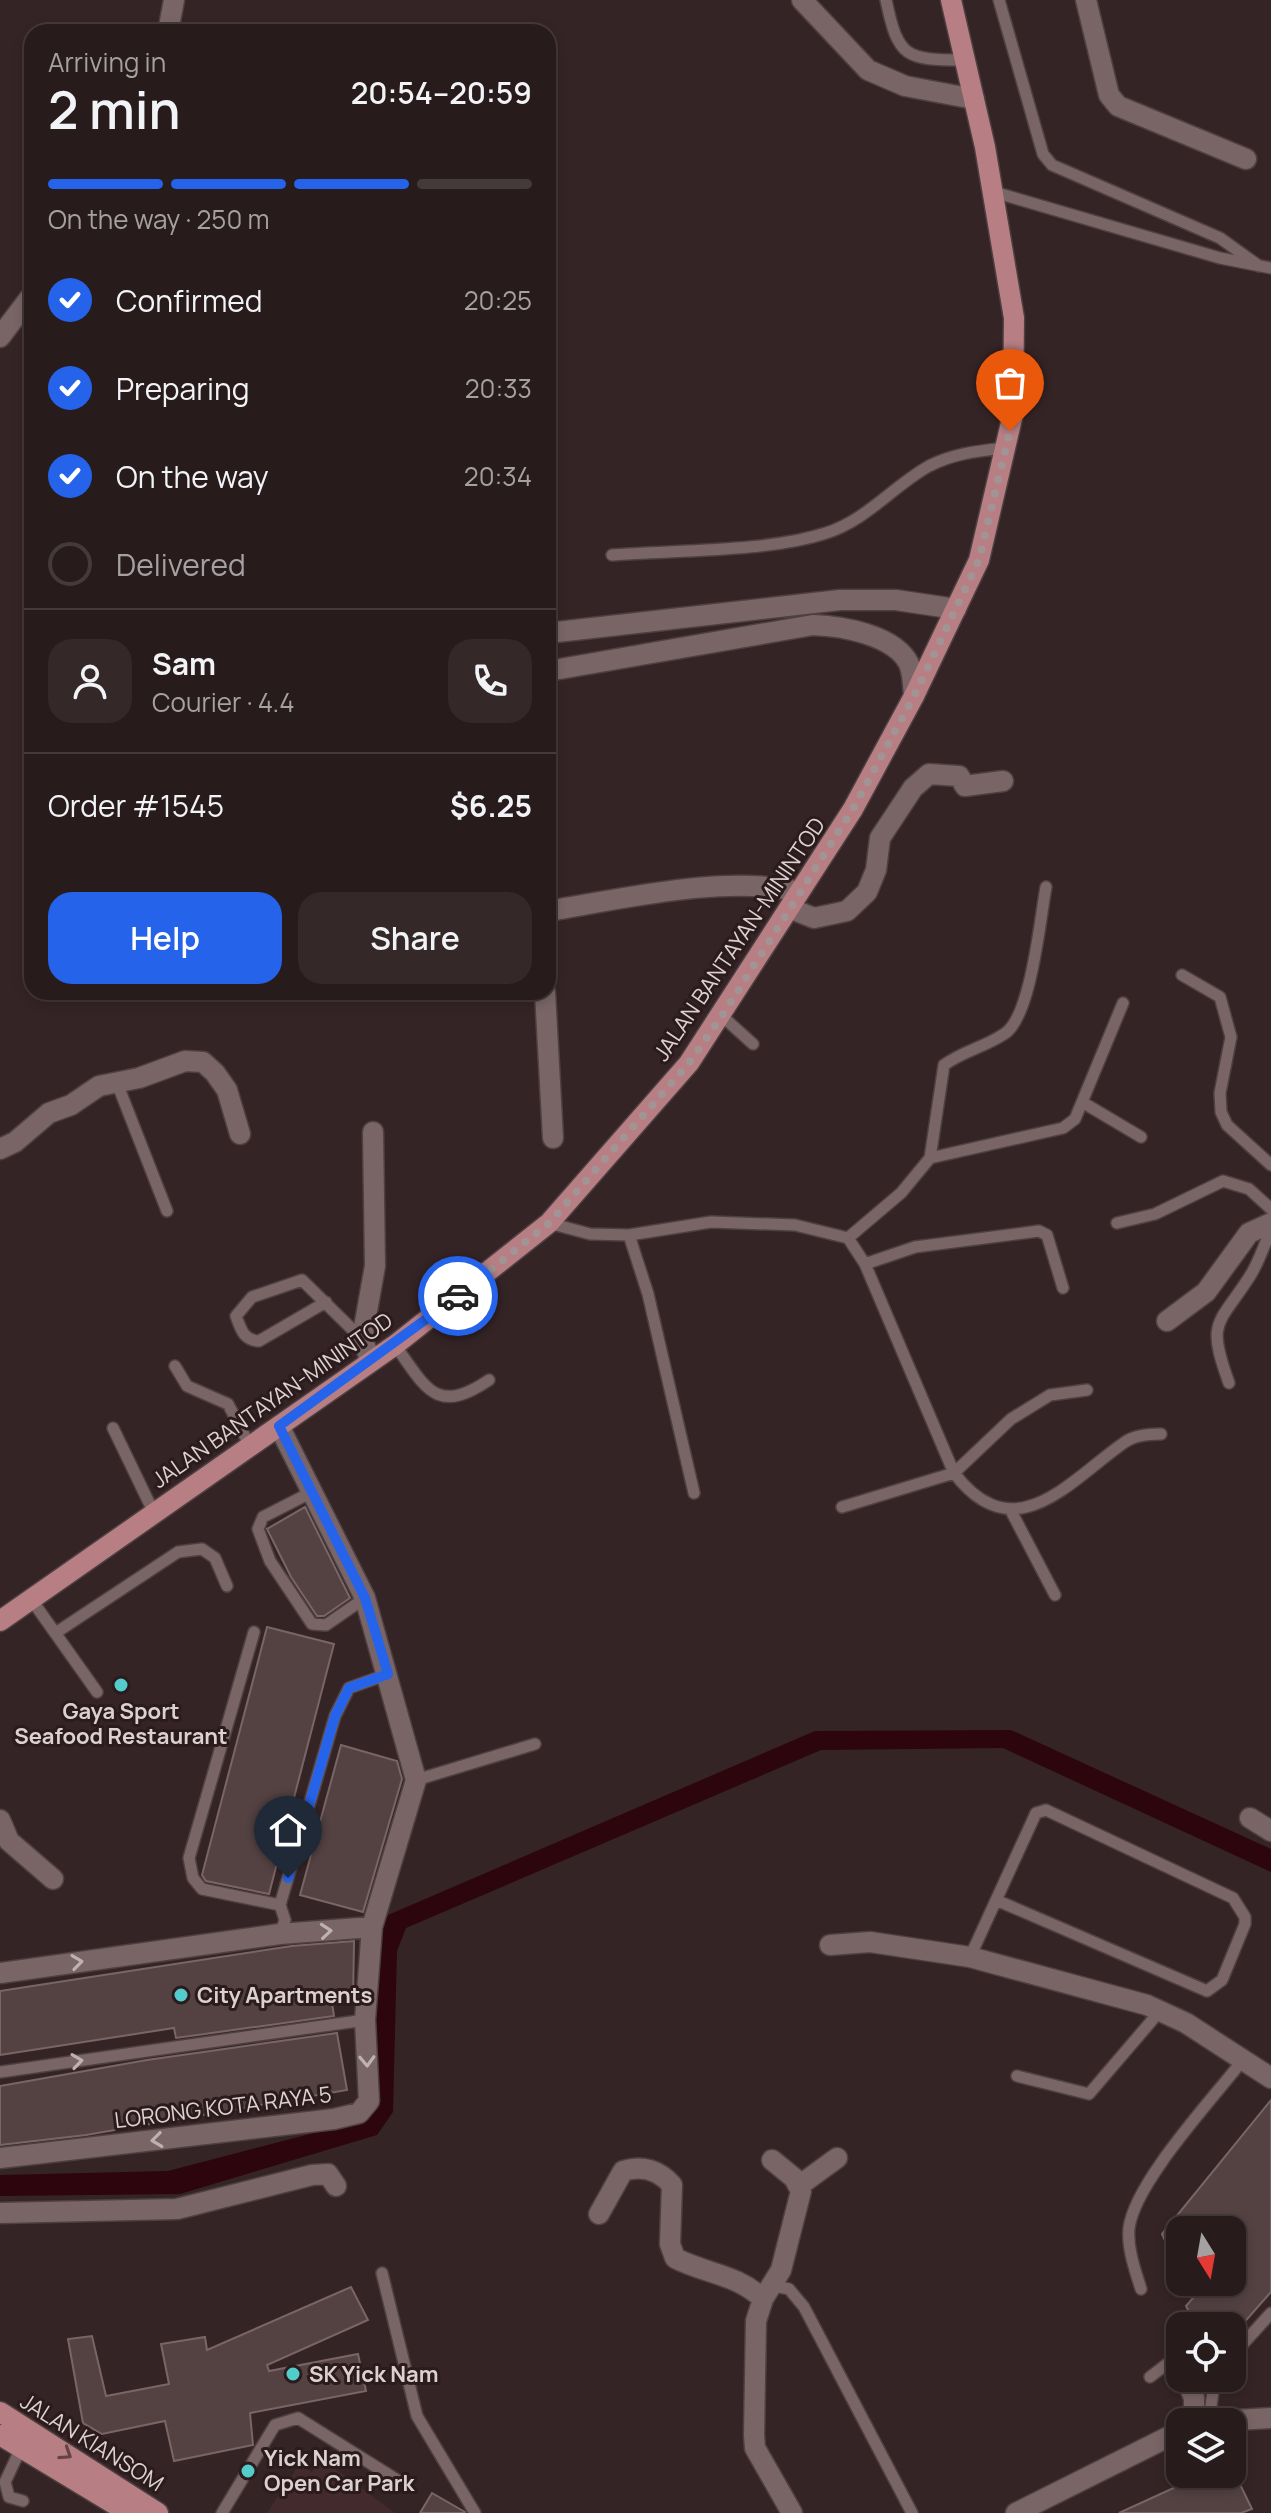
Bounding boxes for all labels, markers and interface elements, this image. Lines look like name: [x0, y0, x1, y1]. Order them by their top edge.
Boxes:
text: Arriving in: [48, 44, 166, 80]
text: 20:54–20:59: [351, 72, 532, 113]
text: 2 min: [48, 74, 181, 145]
text: On the way · 250 m: [48, 201, 270, 237]
icon: check: [48, 278, 92, 322]
text: Confirmed: [116, 280, 263, 321]
text: 20:25: [464, 282, 532, 318]
pin: [976, 349, 1044, 431]
icon: bag: [988, 361, 1032, 405]
icon: check: [48, 366, 92, 410]
text: Preparing: [116, 368, 250, 409]
text: 20:33: [465, 370, 532, 406]
icon: check: [48, 454, 92, 498]
text: On the way: [116, 456, 269, 497]
text: 20:34: [464, 458, 532, 494]
text: Delivered: [116, 544, 246, 585]
button: person: [48, 639, 132, 723]
button: phone: [448, 639, 532, 723]
text: Sam: [152, 643, 216, 684]
text: Courier · 4.4: [152, 684, 294, 720]
text: Order #1545: [48, 785, 224, 826]
text: $6.25: [450, 785, 532, 826]
street label: JALAN BANTAYAN-MININTOD: [646, 811, 832, 1067]
button: Help: [48, 892, 282, 984]
button: Share: [298, 892, 532, 984]
courier: [418, 1256, 498, 1336]
icon: car: [436, 1274, 480, 1318]
street label: JALAN BANTAYAN-MININTOD: [146, 1305, 398, 1495]
marker: Gaya Sport Seafood Restaurant: [112, 1676, 130, 1694]
place label: Gaya Sport Seafood Restaurant: [14, 1696, 228, 1751]
pin: [254, 1796, 322, 1878]
icon: home: [266, 1808, 310, 1852]
one-way arrow: [320, 1923, 333, 1940]
one-way arrow: [70, 1954, 84, 1971]
place label: City Apartments: [197, 1980, 372, 2010]
marker: City Apartments: [172, 1986, 190, 2004]
one-way arrow: [70, 2053, 84, 2070]
one-way arrow: [359, 2055, 376, 2068]
street label: LORONG KOTA RAYA 5: [113, 2079, 333, 2135]
one-way arrow: [150, 2131, 163, 2148]
north arrow: [1166, 2216, 1246, 2296]
map controls: [1166, 2216, 1246, 2488]
button: locate: [1166, 2312, 1246, 2392]
place label: SK Yick Nam: [309, 2359, 438, 2389]
marker: SK Yick Nam: [284, 2365, 302, 2383]
street label: JALAN KIANSOM: [15, 2386, 169, 2498]
button: layers: [1166, 2408, 1246, 2488]
place label: Yick Nam Open Car Park: [264, 2443, 415, 2498]
one-way arrow: [57, 2444, 72, 2459]
marker: Yick Nam Open Car Park: [239, 2462, 257, 2480]

